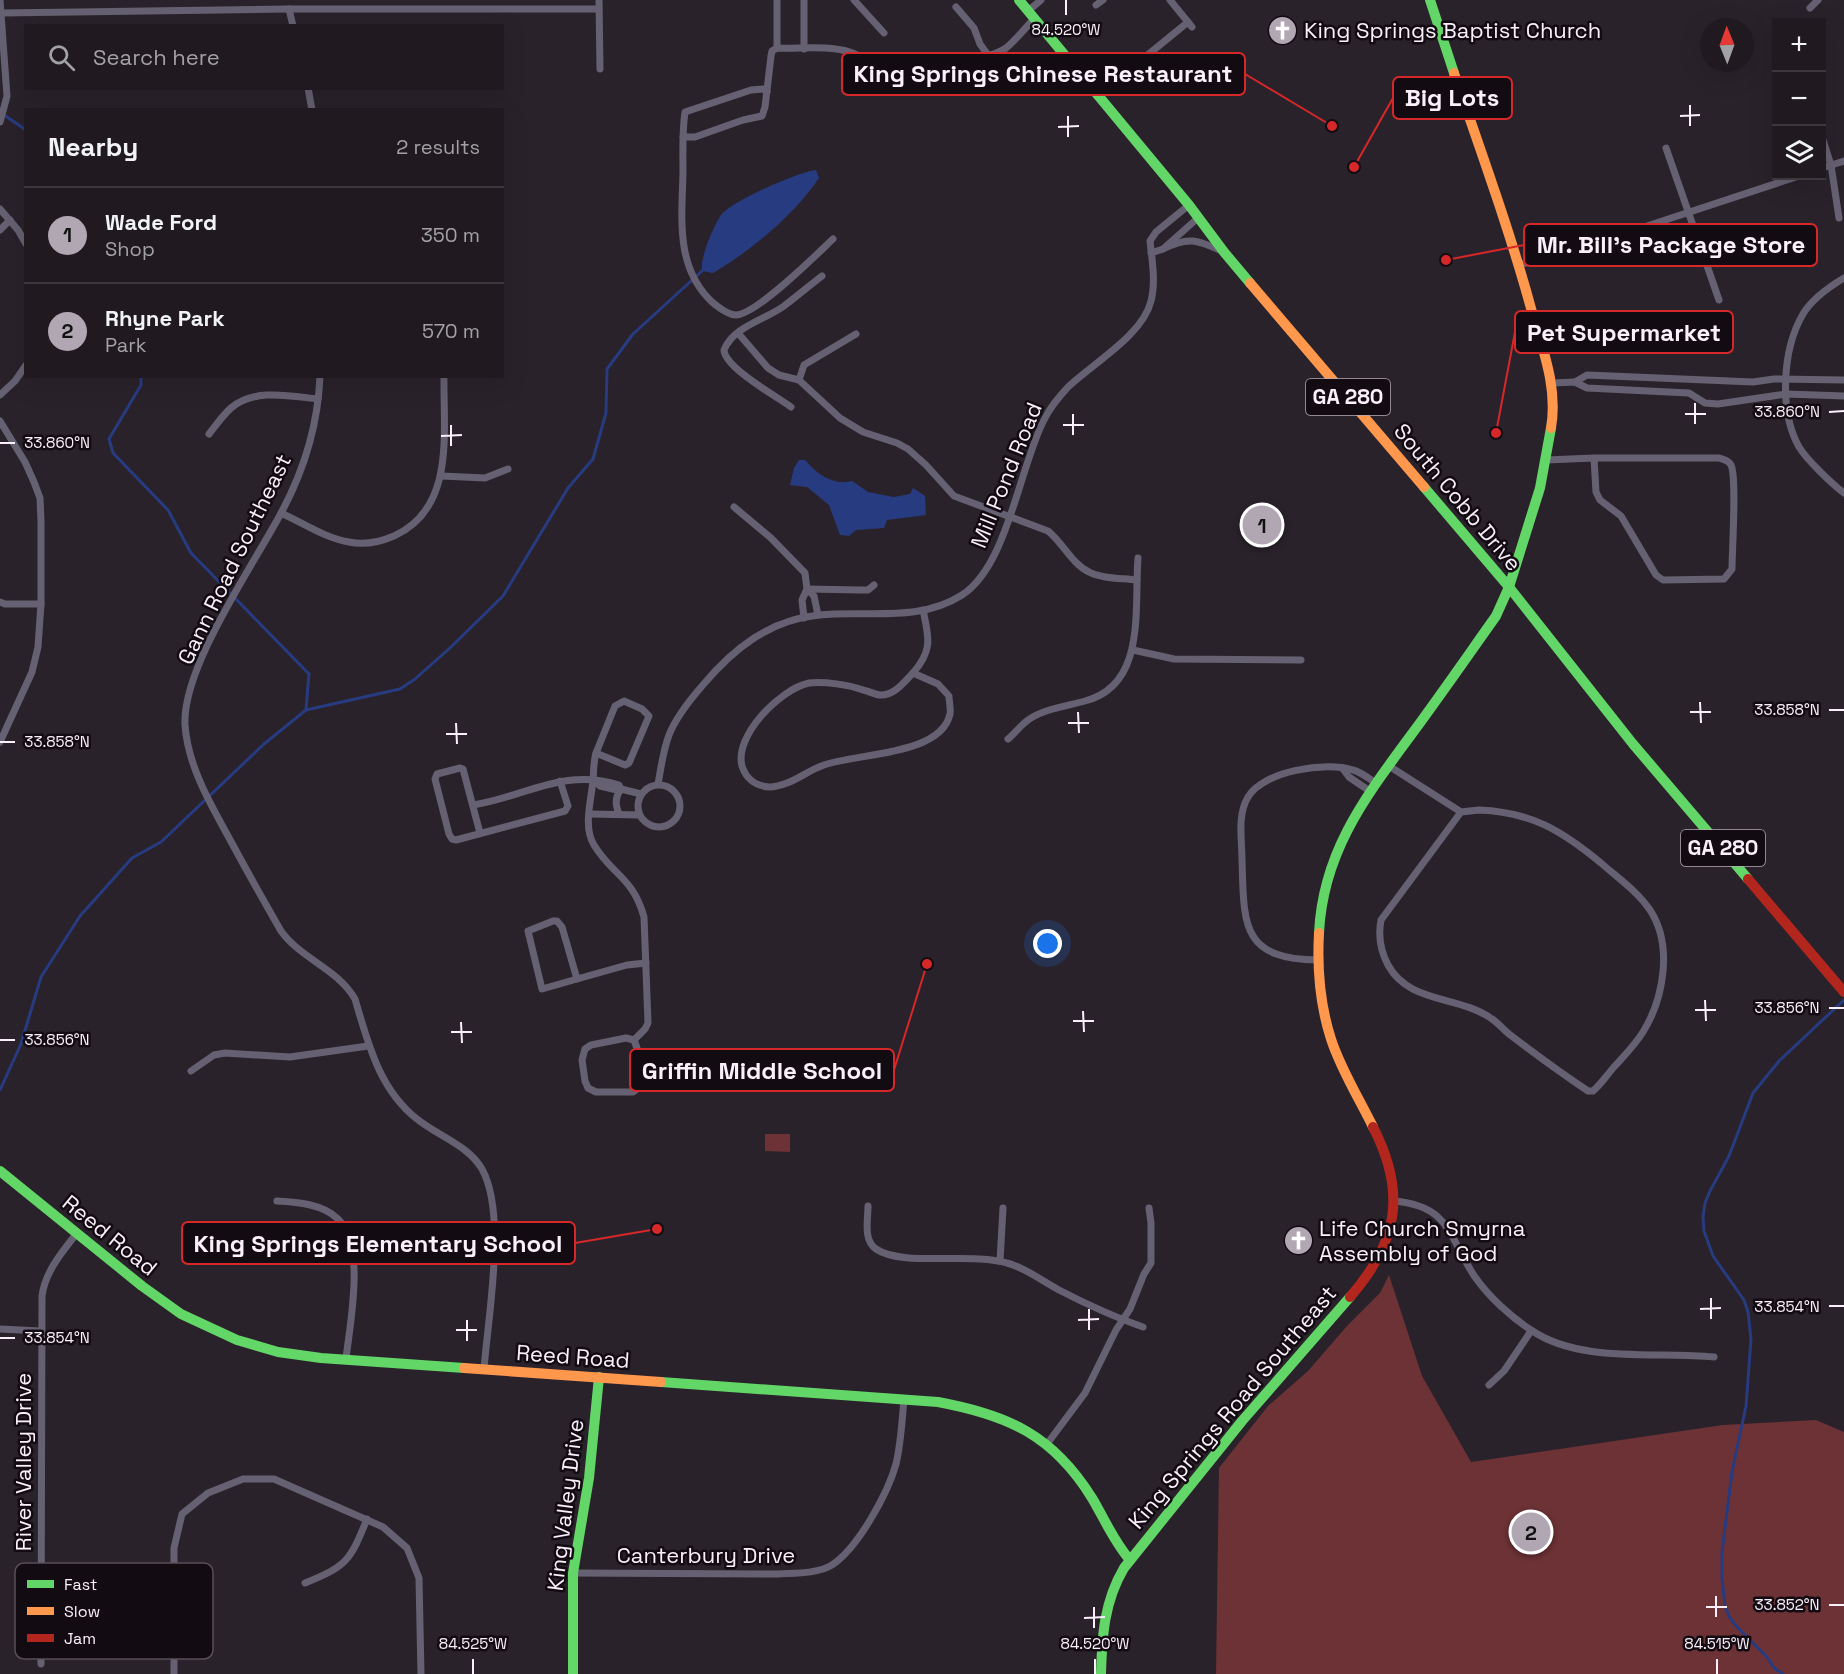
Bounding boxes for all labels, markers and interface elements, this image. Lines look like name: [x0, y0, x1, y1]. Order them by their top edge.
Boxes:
church icon: King Springs Baptist Church: [1267, 14, 1299, 46]
place label: King Springs Baptist Church: [1304, 16, 1601, 44]
north arrow: [1700, 18, 1754, 72]
map controls: [1772, 18, 1826, 180]
button: +: [1772, 18, 1826, 72]
text: 84.520°W: [1032, 20, 1100, 39]
search box: [24, 24, 504, 90]
icon: search: [45, 41, 78, 74]
text: Search here: [93, 43, 220, 71]
callout: King Springs Chinese Restaurant: [842, 53, 1245, 95]
text: King Springs Chinese Restaurant: [854, 58, 1232, 89]
button: −: [1772, 72, 1826, 126]
callout: Big Lots: [1393, 77, 1512, 119]
text: Big Lots: [1405, 82, 1499, 113]
button: layers: [1772, 126, 1826, 180]
text: Nearby: [48, 130, 138, 164]
text: 2 results: [396, 134, 480, 160]
text: Wade Ford: [105, 208, 217, 236]
text: 1: [63, 222, 72, 248]
text: 350 m: [421, 222, 480, 248]
callout: Mr. Bill's Package Store: [1524, 224, 1817, 266]
text: Mr. Bill's Package Store: [1537, 229, 1805, 260]
text: Shop: [105, 236, 155, 262]
text: Rhyne Park: [105, 304, 225, 332]
callout: Pet Supermarket: [1515, 311, 1733, 353]
text: Pet Supermarket: [1527, 317, 1721, 348]
text: 2: [62, 318, 73, 344]
text: 570 m: [422, 318, 480, 344]
text: Park: [105, 332, 147, 358]
road number: GA 280: [1306, 379, 1390, 415]
street label: Mill Pond Road: [964, 398, 1048, 552]
text: 33.860°N: [1754, 402, 1820, 421]
street label: South Cobb Drive: [1388, 417, 1528, 577]
text: 33.860°N: [24, 433, 90, 452]
street label: Gann Road Southeast: [171, 449, 297, 669]
pin: 1: [1242, 502, 1282, 548]
text: 33.858°N: [1754, 700, 1820, 719]
text: 33.858°N: [24, 732, 90, 751]
road number: GA 280: [1681, 830, 1765, 866]
your location: [1033, 929, 1062, 958]
text: 33.856°N: [1754, 998, 1820, 1017]
text: 33.856°N: [24, 1030, 90, 1049]
callout: Griffin Middle School: [630, 1049, 894, 1091]
text: Griffin Middle School: [642, 1055, 882, 1086]
street label: Reed Road: [57, 1188, 163, 1282]
place label: Life Church Smyrna Assembly of God: [1319, 1214, 1526, 1267]
callout: King Springs Elementary School: [182, 1222, 575, 1264]
church icon: Life Church Smyrna Assembly of God: [1282, 1225, 1314, 1257]
text: King Springs Elementary School: [194, 1228, 562, 1259]
street label: King Springs Road Southeast: [1122, 1280, 1342, 1534]
text: 33.854°N: [1754, 1297, 1820, 1316]
text: 33.854°N: [24, 1328, 90, 1347]
street label: Reed Road: [515, 1338, 631, 1374]
street label: River Valley Drive: [9, 1373, 37, 1551]
street label: King Valley Drive: [541, 1417, 589, 1593]
pin: 2: [1512, 1510, 1550, 1555]
street label: Canterbury Drive: [617, 1541, 795, 1569]
legend: [15, 1563, 213, 1659]
text: Fast: [64, 1574, 97, 1595]
text: 33.852°N: [1755, 1595, 1819, 1614]
text: Slow: [64, 1601, 100, 1622]
text: Jam: [64, 1628, 96, 1649]
text: 84.525°W: [439, 1634, 507, 1653]
text: 84.520°W: [1061, 1634, 1129, 1653]
text: 84.515°W: [1684, 1634, 1750, 1653]

